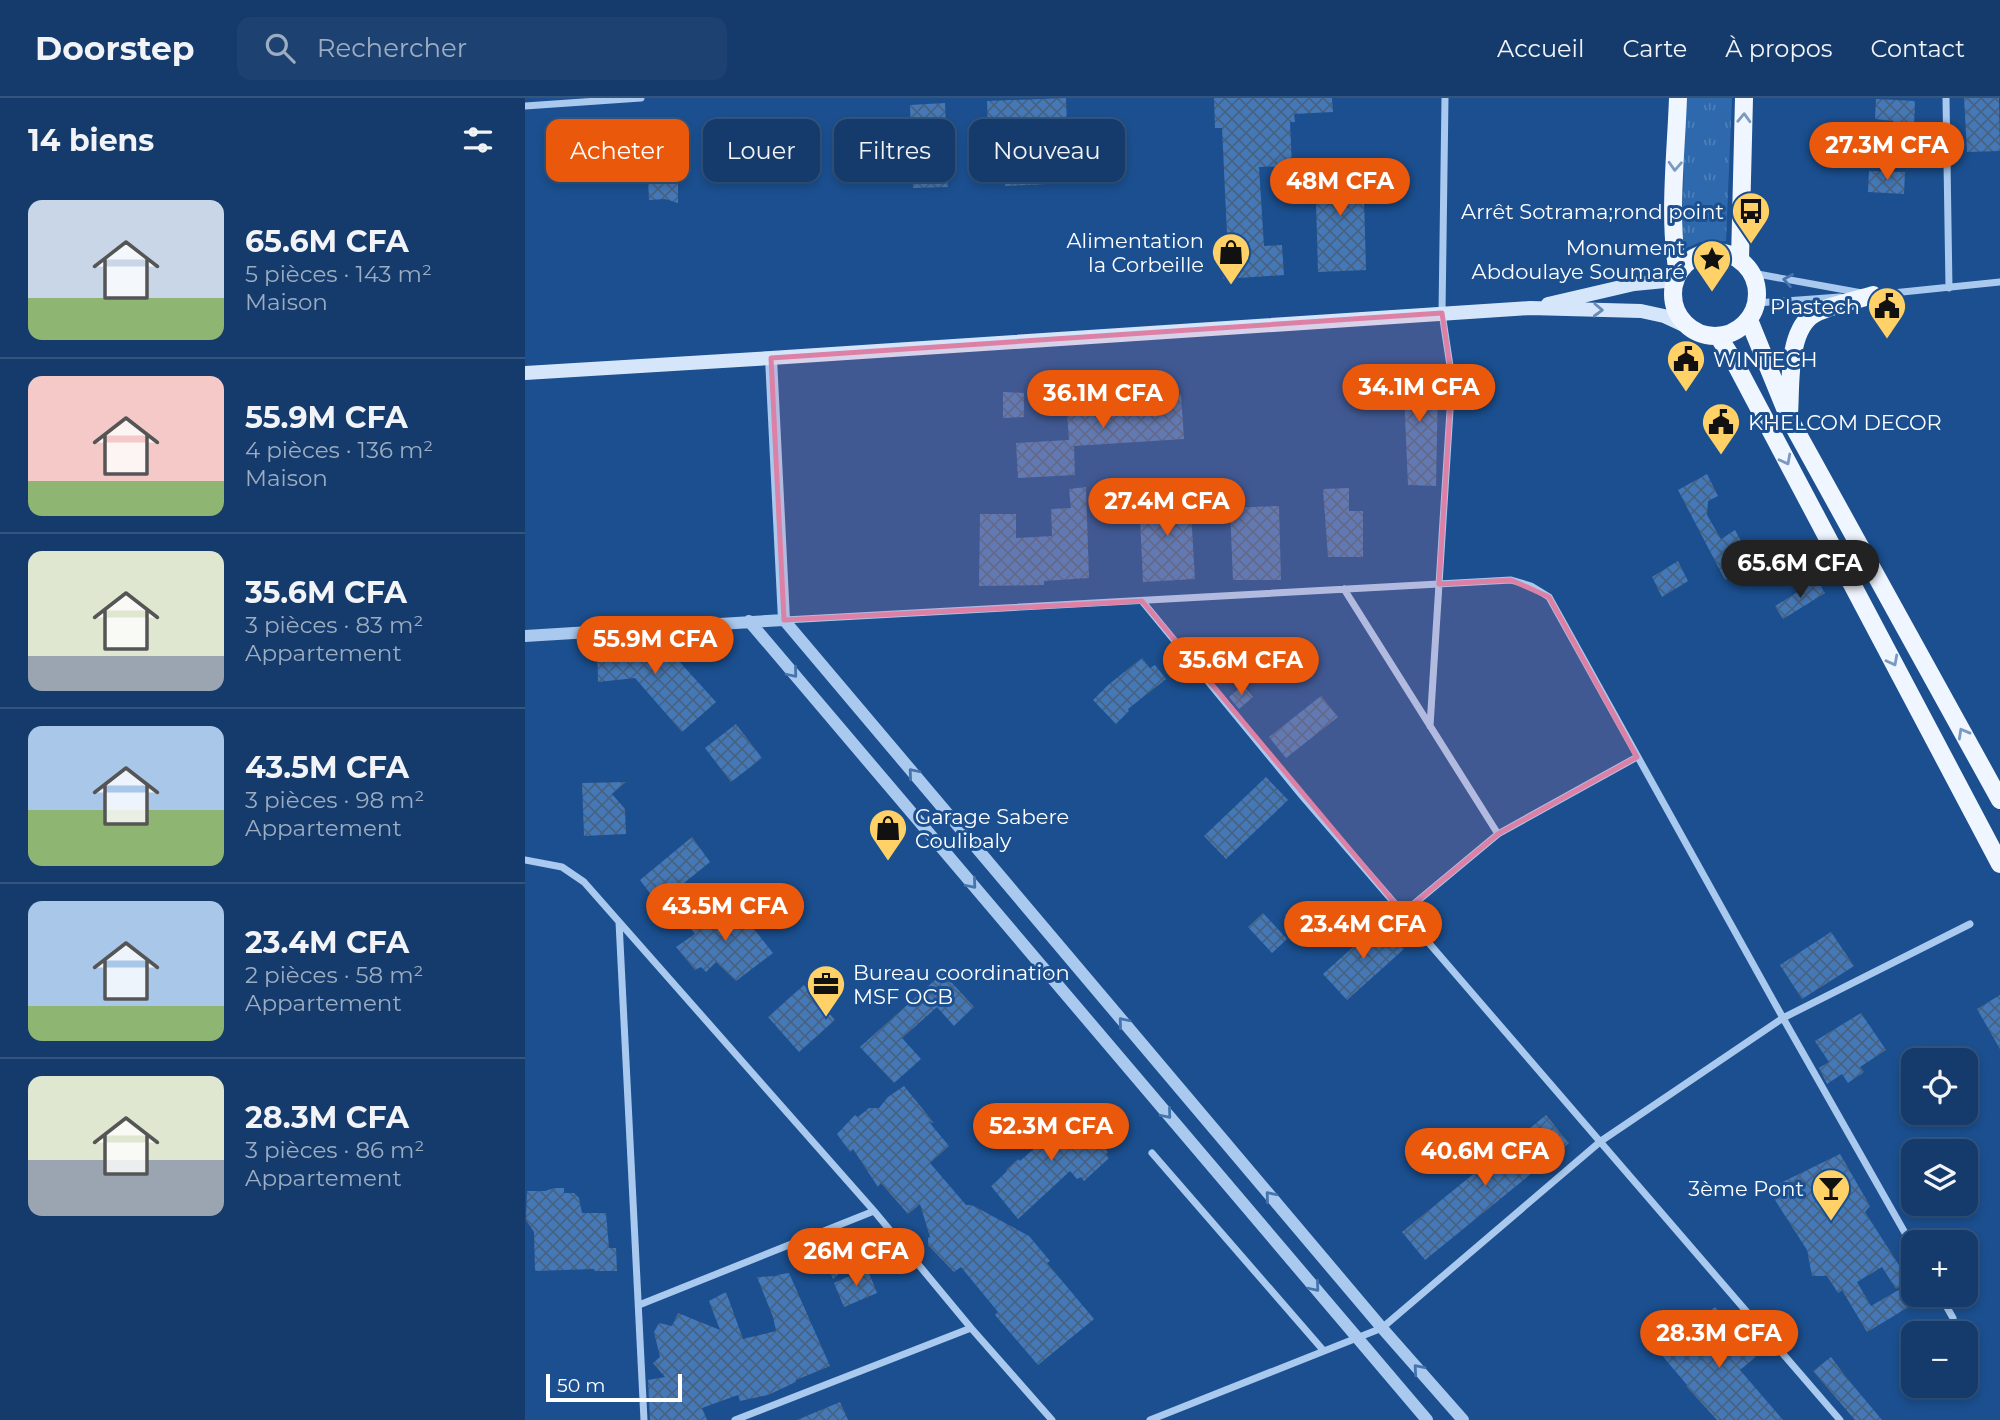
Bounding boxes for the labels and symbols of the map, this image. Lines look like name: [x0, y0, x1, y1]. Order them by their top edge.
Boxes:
one-way arrow: [1736, 113, 1751, 124]
pin: 27.3M CFA: [1807, 122, 1967, 182]
pin: 48M CFA: [1275, 158, 1405, 218]
one-way arrow: [1668, 161, 1683, 172]
bus stop icon: Arrêt Sotrama;rond point: [1730, 190, 1772, 245]
place label: Arrêt Sotrama;rond point: [1461, 199, 1724, 224]
place label: Alimentation la Corbeille: [1066, 228, 1204, 277]
shop icon: Alimentation la Corbeille: [1210, 231, 1252, 286]
place label: Monument Abdoulaye Soumaré: [1472, 235, 1685, 284]
place icon: Monument Abdoulaye Soumaré: [1691, 238, 1733, 293]
one-way arrow: [1782, 273, 1794, 288]
public building icon: Plastech: [1866, 285, 1908, 340]
place label: Plastech: [1770, 294, 1860, 319]
one-way arrow: [1593, 303, 1604, 318]
public building icon: WINTECH: [1665, 338, 1707, 393]
place label: WINTECH: [1713, 347, 1817, 372]
pin: 34.1M CFA: [1339, 364, 1499, 424]
pin: 36.1M CFA: [1023, 370, 1183, 430]
public building icon: KHELCOM DECOR: [1700, 401, 1742, 456]
place label: KHELCOM DECOR: [1748, 410, 1942, 435]
one-way arrow: [1778, 453, 1792, 465]
pin: 27.4M CFA: [1087, 478, 1247, 538]
pin: 65.6M CFA: [1720, 540, 1880, 600]
pin: 55.9M CFA: [575, 616, 735, 676]
pin: 35.6M CFA: [1161, 638, 1321, 697]
one-way arrow: [1884, 654, 1898, 666]
one-way arrow: [785, 665, 797, 678]
one-way arrow: [1958, 728, 1972, 741]
one-way arrow: [909, 768, 921, 781]
place label: Garage Sabere Coulibaly: [915, 804, 1069, 853]
shop icon: Garage Sabere Coulibaly: [867, 807, 909, 862]
one-way arrow: [964, 876, 977, 889]
pin: 43.5M CFA: [645, 884, 805, 943]
pin: 23.4M CFA: [1283, 902, 1443, 961]
place label: Bureau coordination MSF OCB: [853, 960, 1070, 1009]
office icon: Bureau coordination MSF OCB: [805, 963, 847, 1018]
one-way arrow: [1119, 1017, 1131, 1030]
pin: 52.3M CFA: [971, 1104, 1131, 1163]
one-way arrow: [1159, 1105, 1171, 1118]
pin: 40.6M CFA: [1405, 1128, 1565, 1188]
bar icon: 3ème Pont: [1810, 1167, 1852, 1222]
place label: 3ème Pont: [1688, 1176, 1804, 1201]
one-way arrow: [1266, 1191, 1278, 1204]
pin: 26M CFA: [791, 1228, 921, 1288]
one-way arrow: [1307, 1279, 1319, 1292]
pin: 28.3M CFA: [1639, 1310, 1799, 1370]
one-way arrow: [1414, 1364, 1426, 1377]
scale bar: [546, 1371, 683, 1403]

